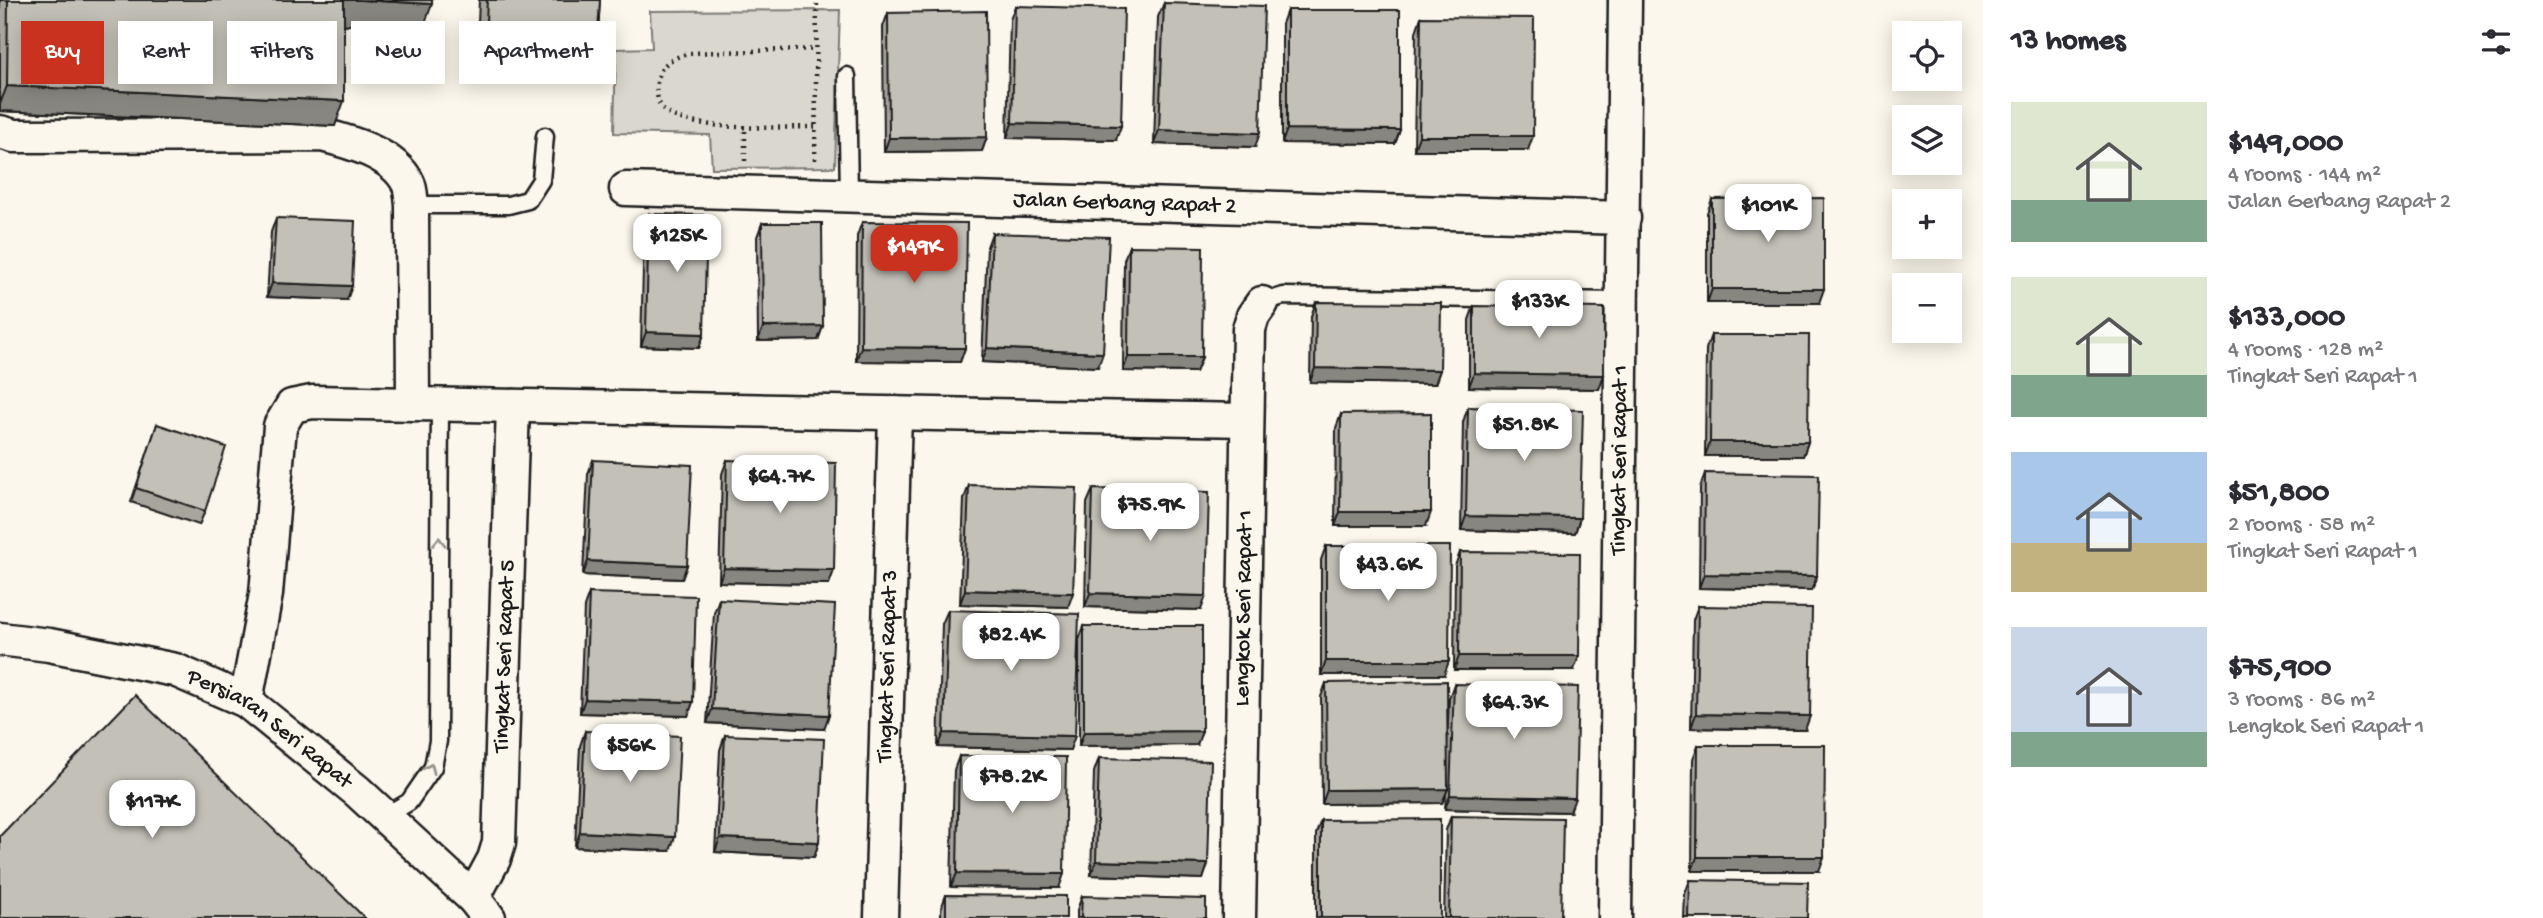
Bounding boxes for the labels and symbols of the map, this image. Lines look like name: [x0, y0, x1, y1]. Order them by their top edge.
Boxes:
pin: $101K: [1719, 184, 1817, 244]
street label: Jalan Gerbang Rapat 2: [1013, 187, 1237, 220]
pin: $125K: [628, 215, 726, 274]
pin: $149K: [865, 226, 963, 285]
pin: $133K: [1490, 280, 1588, 340]
street label: Tingkat Seri Rapat 1: [1605, 365, 1635, 557]
pin: $51.8K: [1467, 404, 1581, 463]
pin: $64.7K: [723, 456, 837, 515]
pin: $75.9K: [1093, 484, 1207, 543]
street label: Lengkok Seri Rapat 1: [1229, 510, 1259, 707]
one-way arrow: [431, 537, 447, 547]
pin: $43.6K: [1331, 544, 1445, 603]
street label: Tingkat Seri Rapat 5: [488, 559, 522, 755]
street label: Tingkat Seri Rapat 3: [872, 569, 904, 765]
pin: $82.4K: [954, 614, 1068, 673]
street label: Persiaran Seri Rapat: [182, 663, 359, 796]
pin: $64.3K: [1457, 682, 1571, 741]
pin: $56K: [589, 724, 671, 784]
pin: $78.2K: [955, 756, 1069, 815]
one-way arrow: [422, 763, 436, 775]
pin: $117K: [103, 780, 201, 840]

